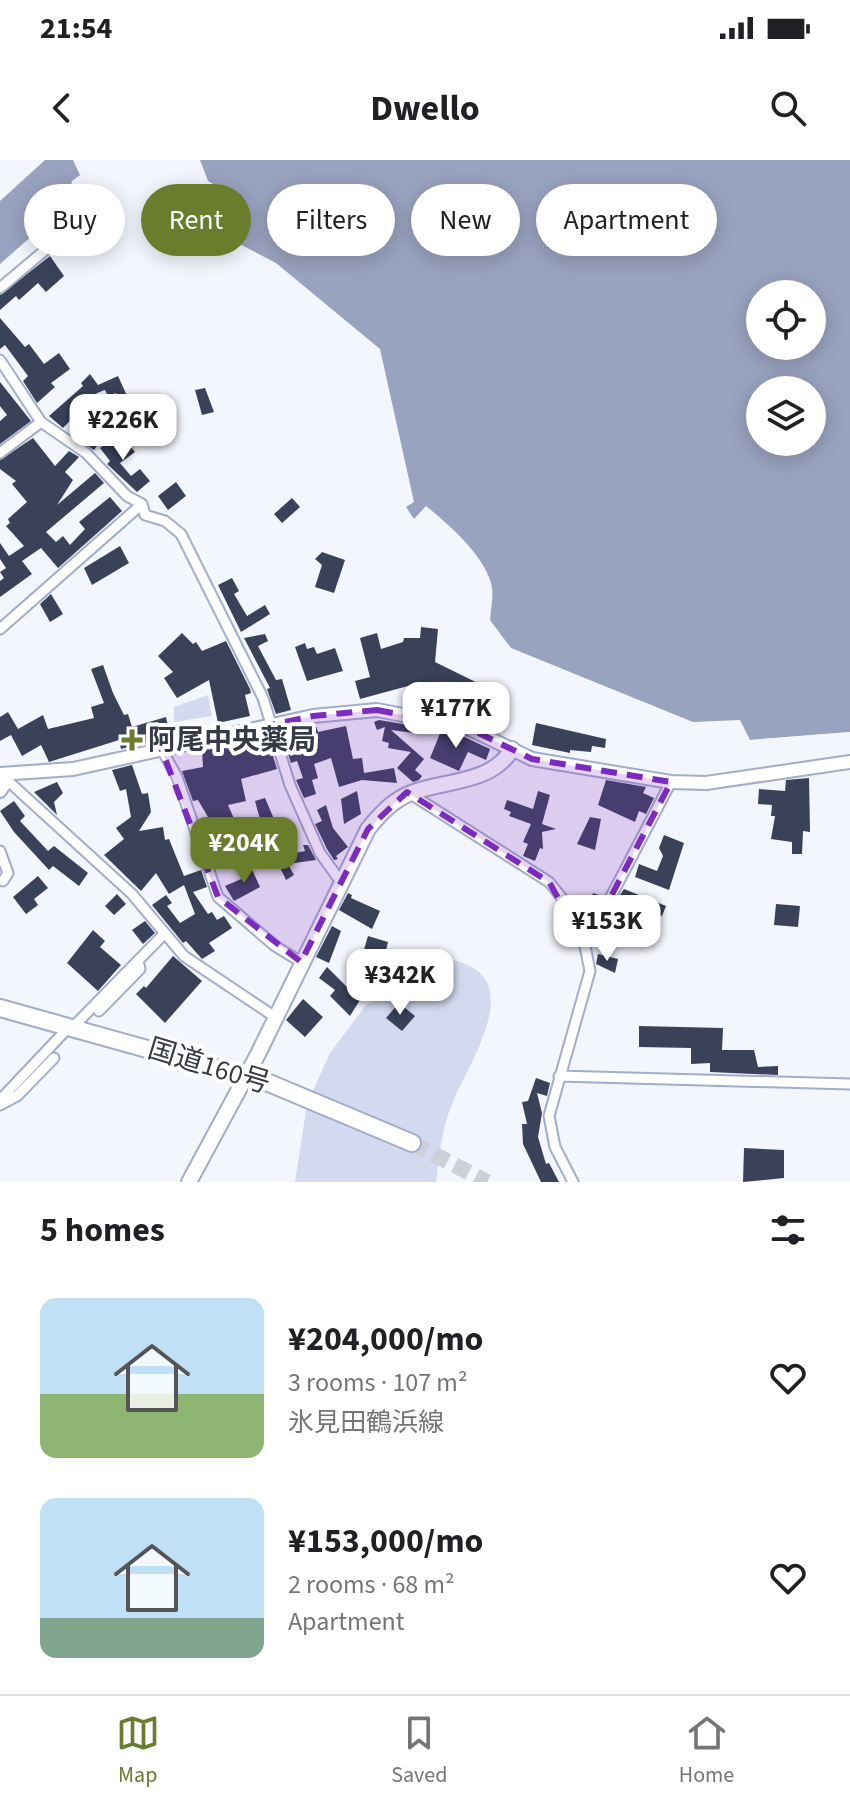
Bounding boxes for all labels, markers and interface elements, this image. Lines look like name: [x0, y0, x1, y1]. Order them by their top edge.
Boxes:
text: 21:54: [40, 7, 112, 50]
text: Dwello: [370, 83, 480, 134]
icon: back: [40, 86, 84, 130]
icon: search: [766, 86, 810, 130]
chip: Buy: [24, 184, 125, 256]
chip: Rent: [141, 184, 251, 256]
chip: Filters: [267, 184, 395, 256]
chip: New: [411, 184, 520, 256]
chip: Apartment: [536, 184, 717, 256]
map controls: [746, 280, 826, 456]
button: locate: [746, 280, 826, 360]
button: layers: [746, 376, 826, 456]
pin: ¥226K: [67, 394, 179, 462]
text: ¥226K: [88, 401, 158, 438]
pin: ¥177K: [400, 682, 512, 750]
text: ¥177K: [421, 689, 491, 726]
place label: 阿尾中央薬局: [148, 720, 316, 760]
marker: 阿尾中央薬局: [123, 731, 141, 749]
pin: ¥204K: [188, 817, 300, 885]
text: ¥204K: [209, 824, 279, 861]
pin: ¥153K: [551, 895, 663, 963]
text: ¥153K: [572, 902, 642, 939]
pin: ¥342K: [344, 949, 456, 1017]
text: ¥342K: [365, 956, 435, 993]
street label: 国道160号: [143, 1028, 275, 1104]
text: 5 homes: [40, 1206, 165, 1255]
icon: filters: [766, 1208, 810, 1252]
text: ¥204,000/mo: [288, 1315, 483, 1364]
icon: home: [104, 1330, 200, 1426]
icon: heart: [766, 1356, 810, 1400]
text: 3 rooms · 107 m²: [288, 1364, 467, 1401]
text: 氷見田鶴浜線: [288, 1404, 444, 1441]
text: ¥153,000/mo: [288, 1517, 483, 1566]
icon: home: [104, 1530, 200, 1626]
icon: heart: [766, 1556, 810, 1600]
text: 2 rooms · 68 m²: [288, 1566, 455, 1603]
text: Apartment: [288, 1603, 405, 1640]
tab: Map: [116, 1711, 160, 1791]
tab: Saved: [391, 1711, 447, 1791]
tab: Home: [679, 1711, 734, 1791]

